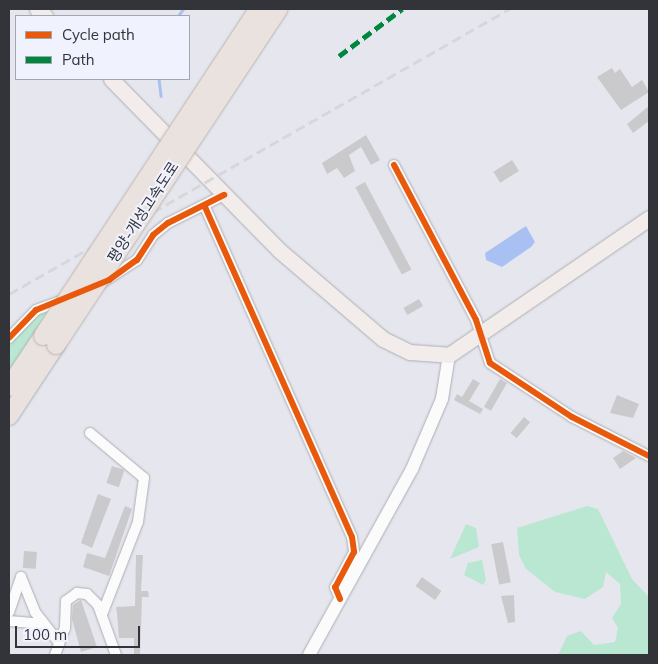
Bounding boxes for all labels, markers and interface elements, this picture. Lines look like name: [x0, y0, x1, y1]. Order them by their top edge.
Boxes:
legend: [15, 15, 190, 80]
text: Cycle path: [62, 25, 135, 44]
text: Path: [62, 50, 94, 69]
street label: 평양-개성고속도로: [104, 158, 182, 266]
scale bar: [18, 616, 142, 648]
text: 100 m: [23, 625, 67, 644]

